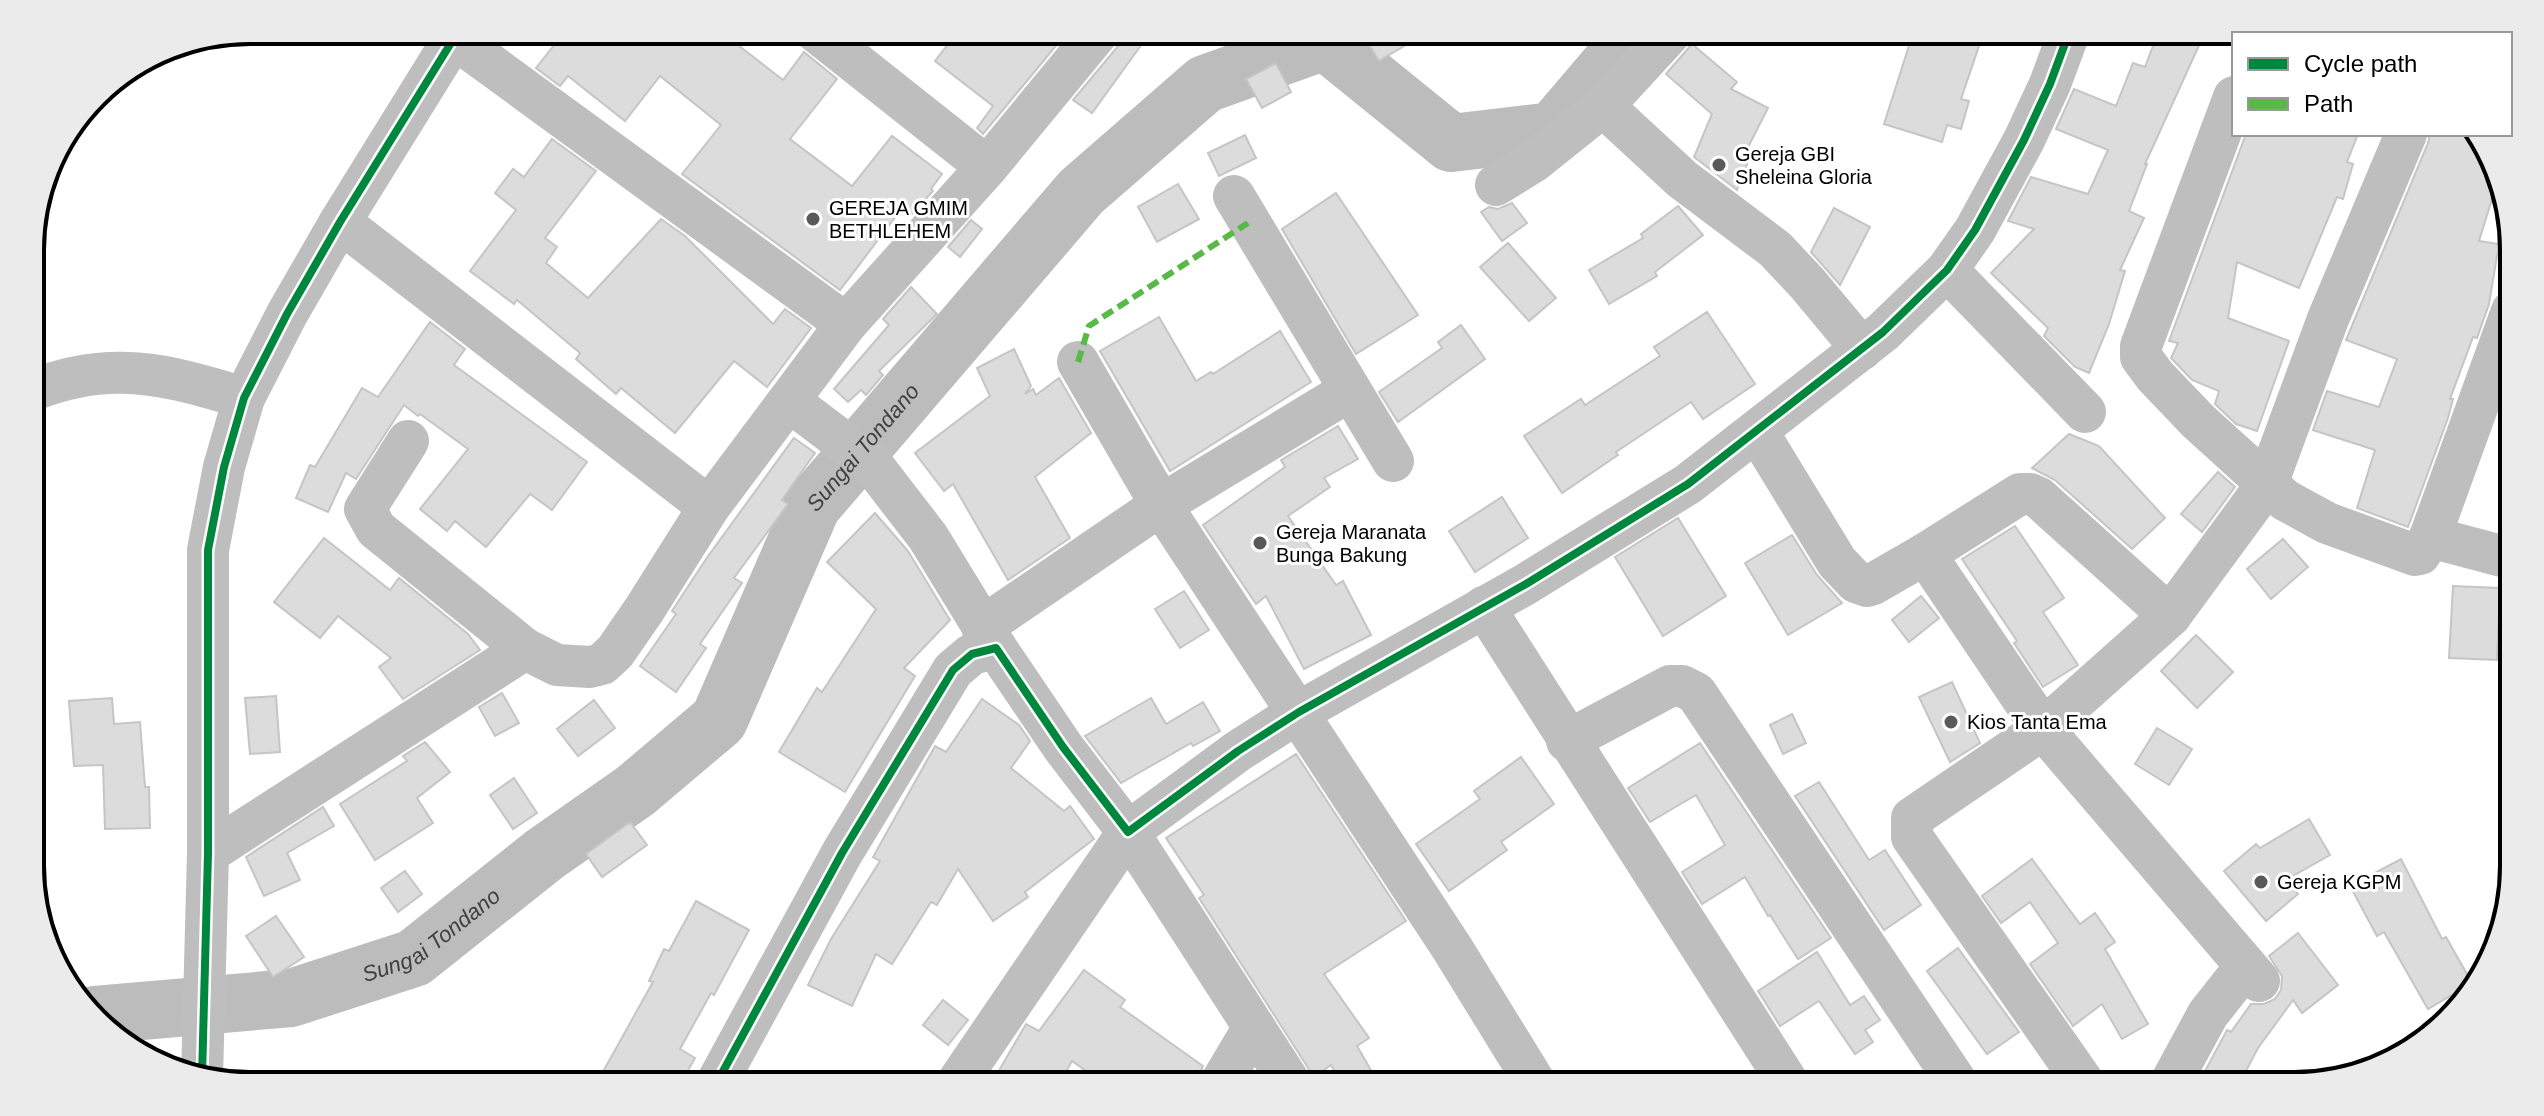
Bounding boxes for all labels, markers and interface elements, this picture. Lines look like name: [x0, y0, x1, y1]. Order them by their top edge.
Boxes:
legend: [2232, 32, 2512, 136]
text: Cycle path: [2304, 50, 2417, 77]
text: Path: [2304, 90, 2353, 117]
place label: Gereja GBI Sheleina Gloria: [1735, 143, 1873, 188]
marker: Gereja GBI Sheleina Gloria: [1710, 156, 1728, 174]
place label: GEREJA GMIM BETHLEHEM: [829, 197, 968, 242]
marker: GEREJA GMIM BETHLEHEM: [804, 210, 822, 228]
water label: Sungai Tondano: [801, 378, 924, 516]
place label: Gereja Maranata Bunga Bakung: [1276, 521, 1427, 566]
marker: Gereja Maranata Bunga Bakung: [1251, 534, 1269, 552]
place label: Kios Tanta Ema: [1967, 711, 2108, 733]
marker: Kios Tanta Ema: [1942, 713, 1960, 731]
place label: Gereja KGPM: [2277, 871, 2401, 893]
marker: Gereja KGPM: [2252, 873, 2270, 891]
water label: Sungai Tondano: [359, 882, 505, 987]

